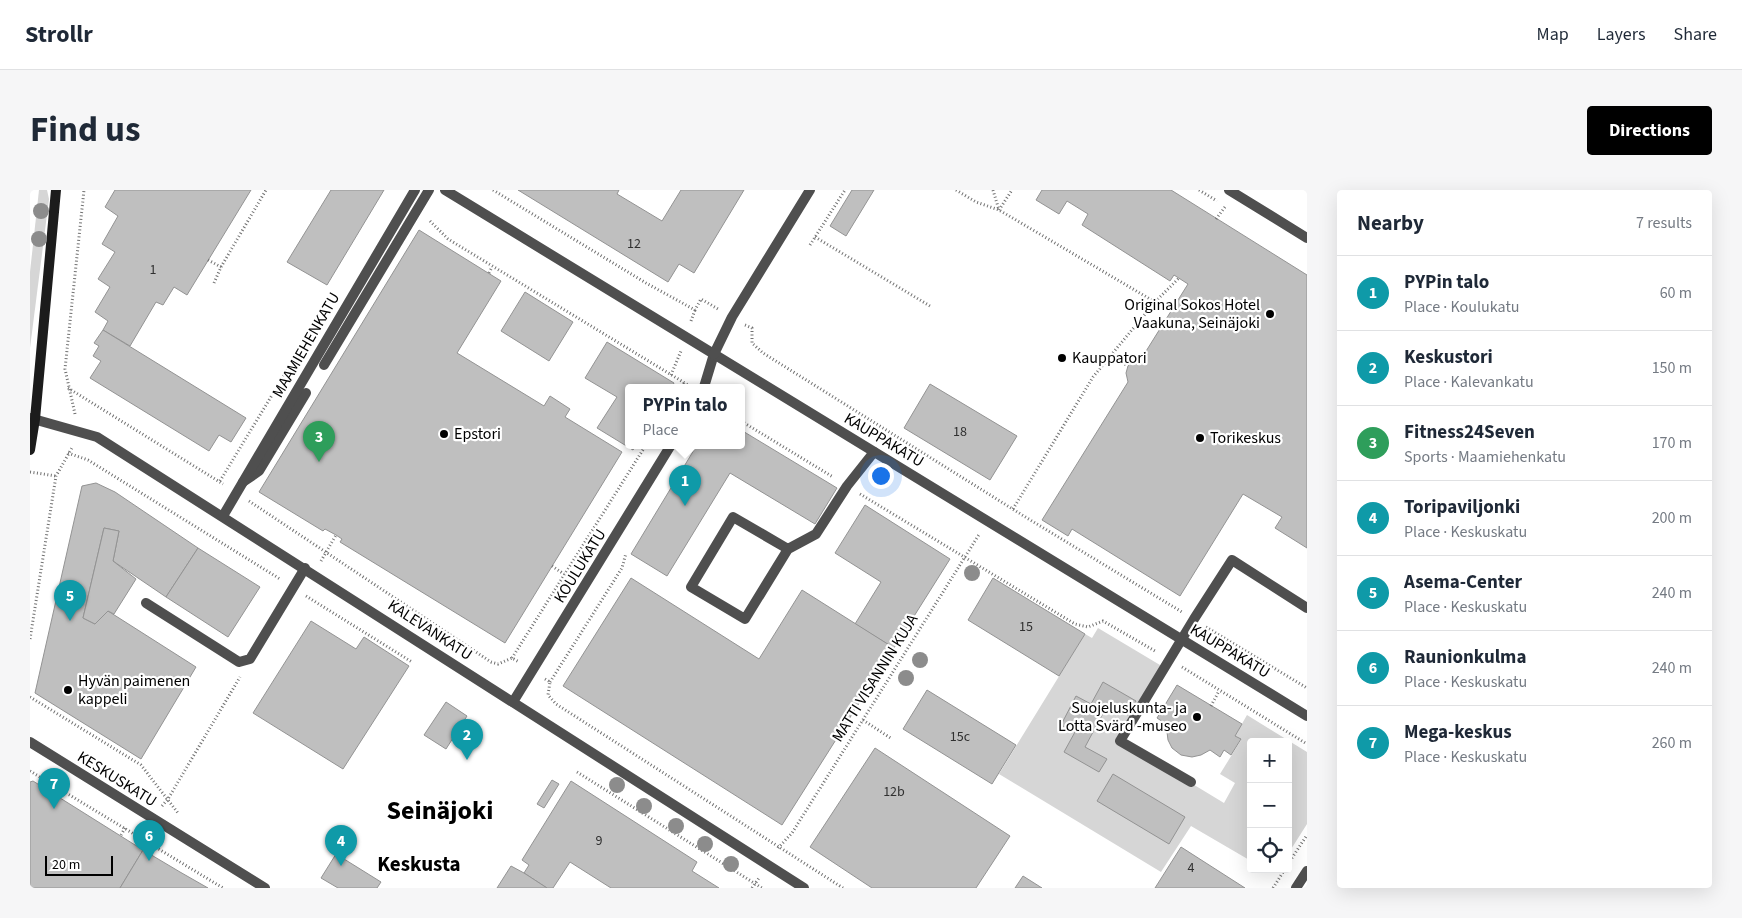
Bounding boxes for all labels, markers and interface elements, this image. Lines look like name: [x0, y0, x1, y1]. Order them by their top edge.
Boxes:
text: Strollr: [25, 17, 93, 52]
text: Map: [1537, 22, 1569, 47]
text: Layers: [1597, 22, 1646, 47]
text: Share: [1674, 22, 1717, 47]
text: Find us: [30, 105, 140, 155]
button: Directions: [1587, 106, 1712, 155]
text: Nearby: [1357, 208, 1424, 238]
text: 7 results: [1636, 212, 1692, 234]
house number: 12: [627, 234, 641, 254]
house number: 1: [150, 260, 157, 280]
text: PYPin talo: [1404, 269, 1489, 296]
text: 1: [1369, 282, 1377, 304]
text: 60 m: [1660, 282, 1692, 304]
street label: MAAMIEHENKATU: [267, 288, 345, 402]
place label: Original Sokos Hotel Vaakuna, Seinäjoki: [1124, 294, 1260, 334]
text: Place · Koulukatu: [1404, 296, 1520, 318]
marker: Original Sokos Hotel Vaakuna, Seinäjoki: [1264, 308, 1276, 320]
text: Keskustori: [1404, 344, 1493, 371]
place label: Kauppatori: [1072, 347, 1147, 369]
marker: Kauppatori: [1056, 352, 1068, 364]
text: 2: [1369, 357, 1377, 379]
text: 150 m: [1652, 357, 1692, 379]
text: Place · Kalevankatu: [1404, 371, 1534, 393]
popup: [625, 384, 745, 449]
text: PYPin talo: [642, 392, 728, 419]
street label: KAUPPAKATU: [840, 407, 928, 473]
text: Place: [642, 419, 678, 441]
text: Fitness24Seven: [1404, 419, 1535, 446]
pin: 3: [303, 421, 335, 462]
house number: 18: [953, 422, 967, 442]
place label: Epstori: [454, 423, 501, 445]
place label: Torikeskus: [1210, 427, 1281, 449]
marker: Epstori: [438, 428, 450, 440]
marker: Torikeskus: [1194, 432, 1206, 444]
text: 3: [1369, 432, 1377, 454]
text: 170 m: [1652, 432, 1692, 454]
text: Sports · Maamiehenkatu: [1404, 446, 1566, 468]
your location: [868, 463, 894, 489]
pin: 1: [669, 465, 701, 506]
text: Toripaviljonki: [1404, 494, 1520, 521]
text: 4: [1369, 507, 1377, 529]
text: 200 m: [1652, 507, 1692, 529]
text: Place · Keskuskatu: [1404, 521, 1527, 543]
street label: KOULUKATU: [549, 525, 611, 607]
text: Asema-Center: [1404, 569, 1522, 596]
pin: 5: [54, 580, 86, 621]
text: 5: [1369, 582, 1377, 604]
text: 240 m: [1652, 582, 1692, 604]
street label: KALEVANKATU: [383, 594, 477, 666]
text: Place · Keskuskatu: [1404, 596, 1527, 618]
street label: MATTI VISANNIN KUJA: [827, 610, 923, 746]
house number: 15: [1019, 617, 1033, 637]
street label: KAUPPAKATU: [1186, 618, 1274, 684]
text: Raunionkulma: [1404, 644, 1526, 671]
text: 6: [1369, 657, 1377, 679]
text: 240 m: [1652, 657, 1692, 679]
place label: Hyvän paimenen kappeli: [78, 670, 190, 710]
text: Place · Keskuskatu: [1404, 671, 1527, 693]
marker: Hyvän paimenen kappeli: [62, 684, 74, 696]
place label: Suojeluskunta- ja Lotta Svärd -museo: [1058, 697, 1187, 737]
marker: Suojeluskunta- ja Lotta Svärd -museo: [1191, 711, 1203, 723]
pin: 2: [451, 719, 483, 760]
text: Mega-keskus: [1404, 719, 1512, 746]
house number: 15c: [950, 727, 971, 747]
text: 7: [1369, 732, 1377, 754]
text: 260 m: [1652, 732, 1692, 754]
map controls: [1247, 738, 1292, 873]
button: +: [1247, 738, 1292, 783]
street label: KESKUSKATU: [73, 746, 161, 812]
text: Place · Keskuskatu: [1404, 746, 1527, 768]
pin: 7: [38, 768, 70, 809]
house number: 12b: [883, 782, 905, 802]
button: −: [1247, 783, 1292, 828]
district label: Seinäjoki: [387, 792, 493, 829]
pin: 6: [133, 820, 165, 861]
pin: 4: [325, 825, 357, 866]
button: locate: [1247, 828, 1292, 873]
house number: 9: [596, 831, 603, 851]
district label: Keskusta: [377, 849, 461, 879]
scale bar: [45, 853, 112, 876]
text: 20 m: [52, 855, 80, 875]
house number: 4: [1188, 858, 1195, 878]

